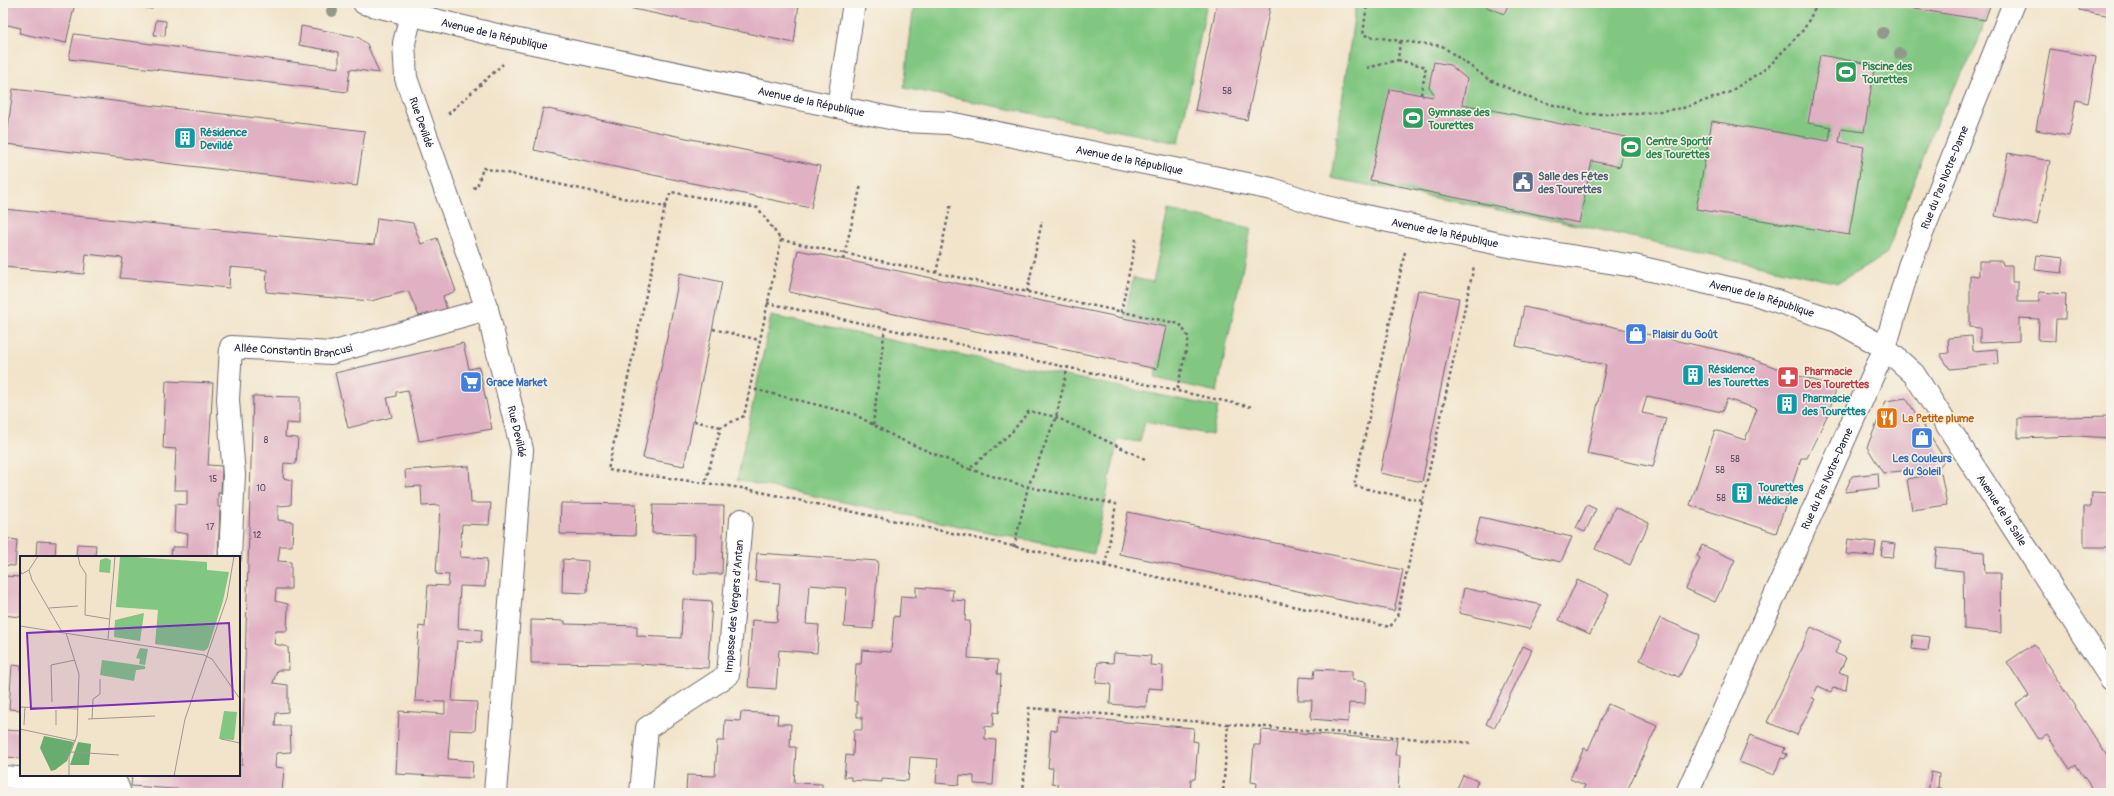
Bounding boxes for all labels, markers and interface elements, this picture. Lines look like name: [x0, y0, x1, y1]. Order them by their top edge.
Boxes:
street label: Avenue de la République: [440, 15, 549, 53]
sports icon: Piscine des Tourettes: [1833, 59, 1859, 85]
place label: Piscine des Tourettes: [1861, 60, 1912, 86]
street label: Avenue de la République: [757, 84, 866, 119]
house number: 58: [1222, 86, 1232, 97]
street label: Rue Devildé: [407, 95, 437, 150]
sports icon: Gymnase des Tourettes: [1400, 105, 1426, 131]
place label: Gymnase des Tourettes: [1427, 106, 1490, 132]
street label: Rue du Pas Notre-Dame: [1918, 123, 1971, 231]
building icon: Résidence Devildé: [172, 125, 198, 151]
place label: Résidence Devildé: [200, 126, 248, 152]
sports icon: Centre Sportif des Tourettes: [1618, 134, 1644, 160]
place label: Centre Sportif des Tourettes: [1646, 135, 1713, 161]
street label: Avenue de la République: [1075, 143, 1185, 177]
public building icon: Salle des Fêtes des Tourettes: [1510, 169, 1536, 195]
place label: Salle des Fêtes des Tourettes: [1538, 170, 1608, 196]
street label: Avenue de la République: [1390, 215, 1500, 250]
street label: Avenue de la République: [1708, 277, 1817, 320]
shop icon: Plaisir du Goût: [1623, 321, 1649, 347]
place label: Plaisir du Goût: [1652, 328, 1718, 341]
street label: Allée Constantin Brancusi: [234, 341, 354, 360]
building icon: Résidence les Tourettes: [1680, 362, 1706, 388]
place label: Résidence les Tourettes: [1708, 363, 1769, 389]
pharmacy icon: Pharmacie Des Tourettes: [1775, 364, 1801, 390]
place label: Pharmacie Des Tourettes: [1804, 365, 1869, 391]
supermarket icon: Grace Market: [458, 369, 484, 395]
place label: Grace Market: [486, 376, 548, 389]
building icon: Pharmacie des Tourettes: [1774, 391, 1800, 417]
place label: Pharmacie des Tourettes: [1802, 392, 1866, 418]
street label: Rue Devildé: [505, 404, 529, 458]
restaurant icon: La Petite plume: [1874, 405, 1900, 431]
place label: La Petite plume: [1902, 412, 1975, 425]
street label: Rue du Pas Notre-Dame: [1799, 425, 1855, 532]
shop icon: Les Couleurs du Soleil: [1909, 425, 1935, 451]
house number: 8: [264, 435, 269, 446]
place label: Les Couleurs du Soleil: [1892, 452, 1952, 478]
house number: 58: [1730, 454, 1740, 465]
house number: 58: [1715, 465, 1725, 476]
street label: Avenue de la Salle: [1974, 472, 2030, 549]
house number: 15: [209, 474, 217, 485]
building icon: Tourettes Médicale: [1729, 480, 1755, 506]
place label: Tourettes Médicale: [1757, 481, 1803, 507]
house number: 10: [256, 483, 266, 494]
house number: 58: [1716, 493, 1726, 504]
house number: 17: [206, 522, 214, 533]
house number: 12: [253, 530, 261, 541]
street label: Impasse des Vergers d'Antan: [722, 539, 746, 673]
inset map: [20, 556, 240, 776]

